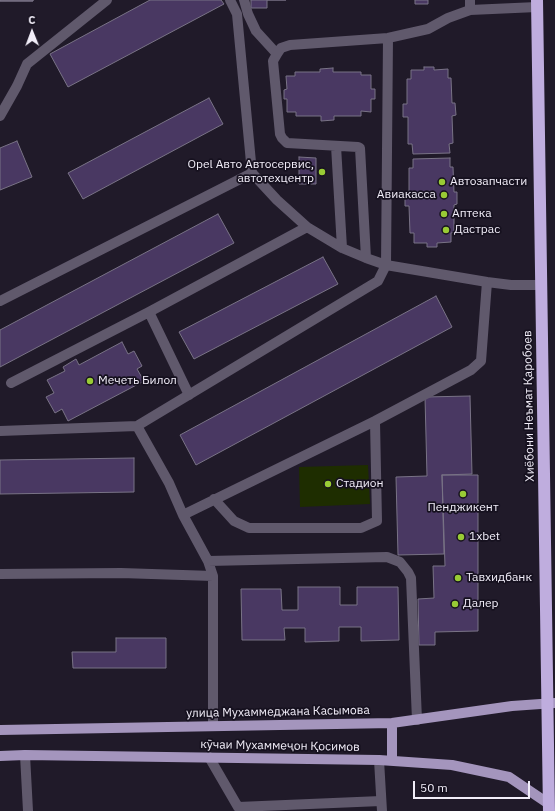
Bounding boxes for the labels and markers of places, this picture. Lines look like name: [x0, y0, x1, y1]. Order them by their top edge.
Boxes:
place label: Opel Авто Автосервис, автотехцентр: [188, 158, 314, 186]
marker: Opel Авто Автосервис, автотехцентр: [317, 167, 327, 177]
place label: Автозапчасти: [450, 175, 527, 189]
marker: Автозапчасти: [437, 177, 447, 187]
place label: Авиакасса: [377, 188, 436, 202]
marker: Авиакасса: [439, 190, 449, 200]
place label: Аптека: [452, 207, 492, 221]
marker: Аптека: [439, 209, 449, 219]
place label: Дастрас: [454, 223, 500, 237]
marker: Дастрас: [441, 225, 451, 235]
place label: Мечеть Билол: [98, 374, 177, 388]
marker: Мечеть Билол: [85, 376, 95, 386]
place label: Стадион: [336, 477, 384, 491]
marker: Стадион: [323, 479, 333, 489]
marker: Пенджикент: [458, 489, 468, 499]
place label: Пенджикент: [427, 501, 499, 515]
place label: 1xbet: [469, 530, 500, 544]
marker: 1xbet: [456, 532, 466, 542]
place label: Тавхидбанк: [466, 571, 532, 585]
marker: Тавхидбанк: [453, 573, 463, 583]
place label: Далер: [463, 597, 499, 611]
marker: Далер: [450, 599, 460, 609]

